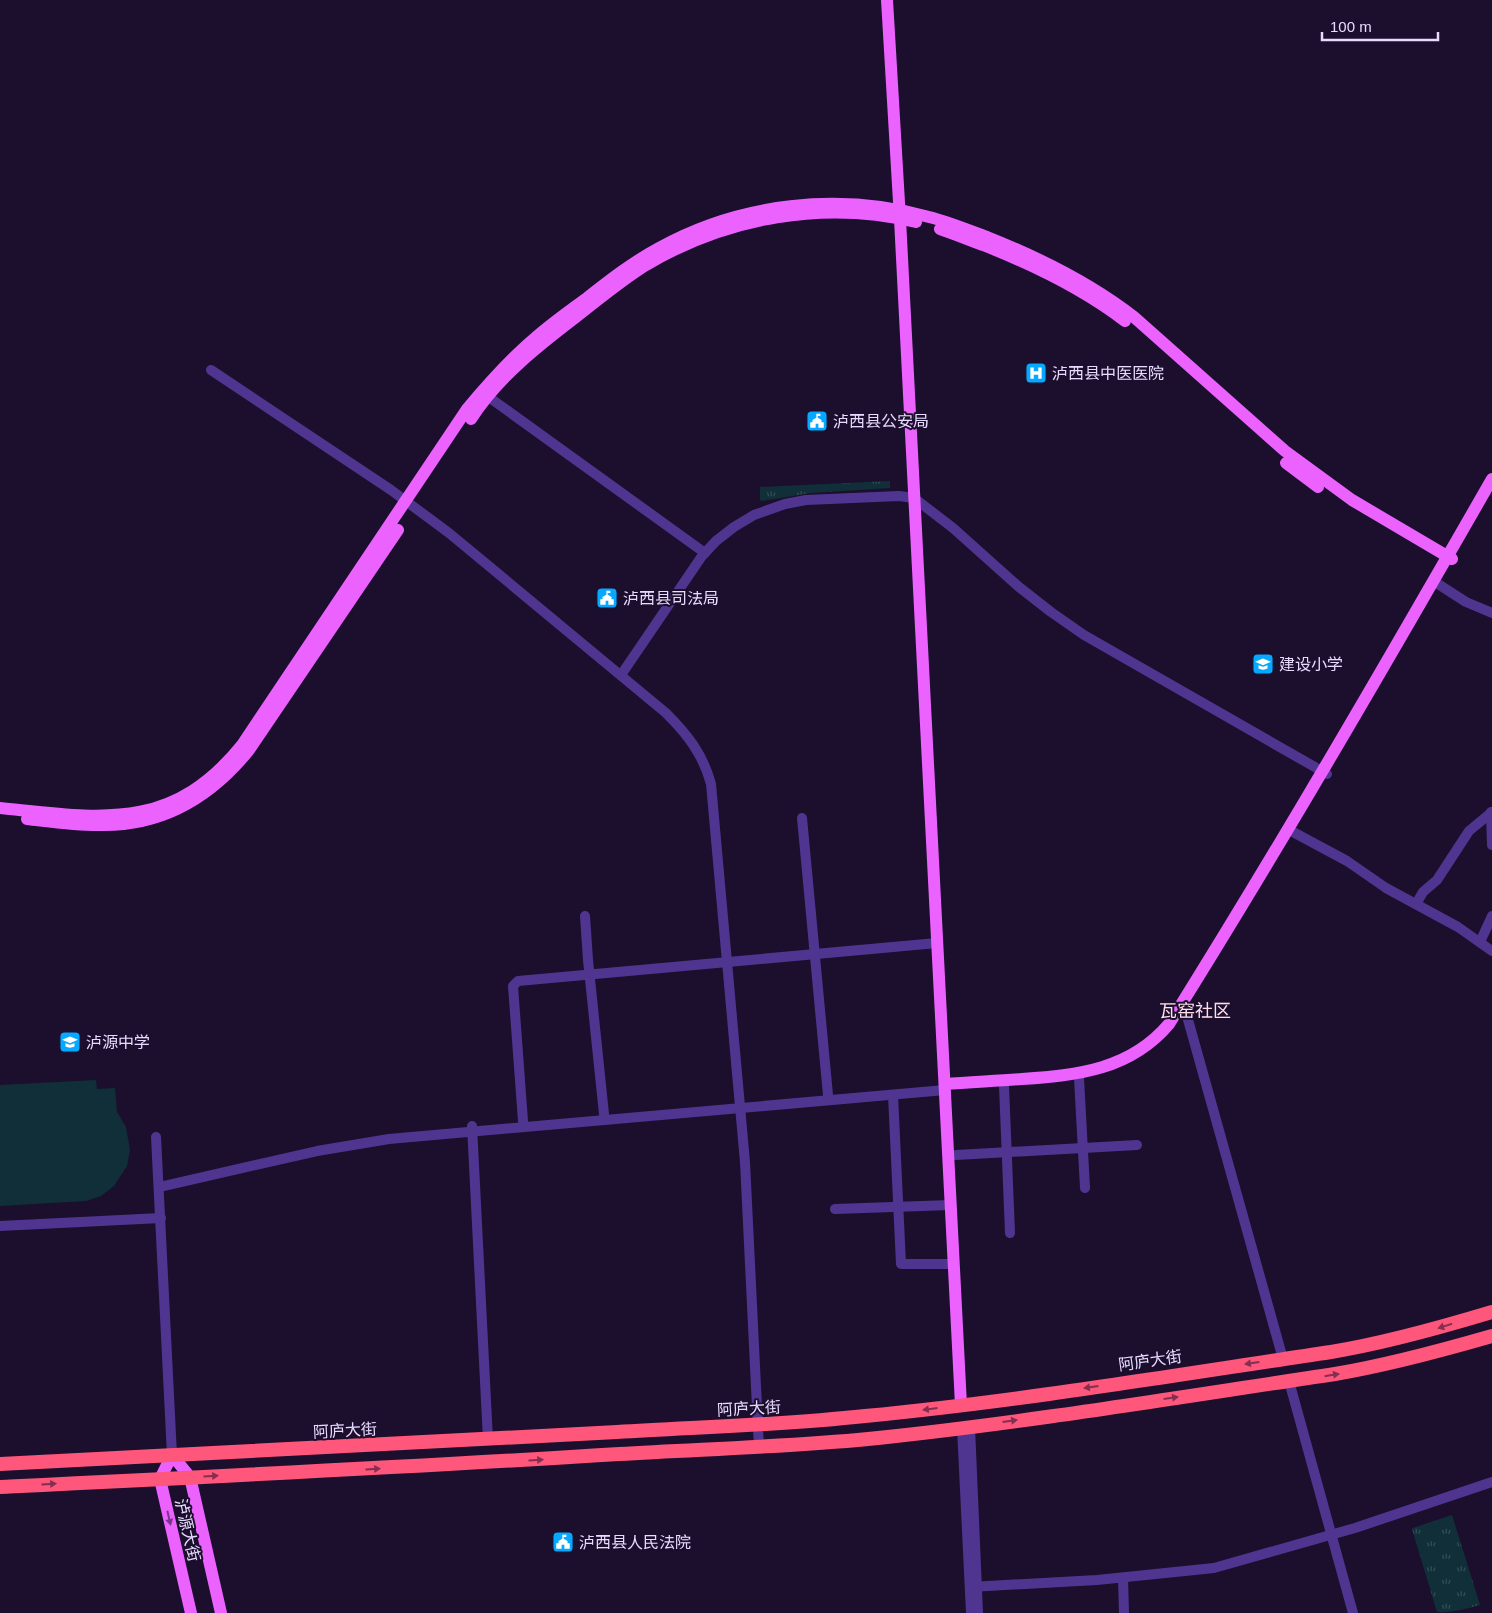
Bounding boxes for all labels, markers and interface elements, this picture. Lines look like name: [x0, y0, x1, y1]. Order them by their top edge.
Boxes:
scale bar: [1322, 10, 1438, 42]
text: 100 m: [1330, 18, 1372, 35]
hospital icon: 泸西县中医医院: [1024, 361, 1048, 385]
place label: 泸西县中医医院: [1052, 365, 1164, 382]
public building icon: 泸西县公安局: [805, 409, 829, 433]
place label: 泸西县公安局: [833, 413, 929, 430]
public building icon: 泸西县司法局: [595, 586, 619, 610]
place label: 泸西县司法局: [623, 590, 719, 607]
school or university icon: 建设小学: [1251, 652, 1275, 676]
place label: 建设小学: [1279, 656, 1343, 673]
district label: 瓦窑社区: [1159, 1001, 1231, 1021]
school or university icon: 泸源中学: [58, 1030, 82, 1054]
place label: 泸源中学: [86, 1034, 150, 1051]
one-way arrow: [1438, 1322, 1453, 1330]
street label: 阿庐大街: [1117, 1348, 1183, 1373]
one-way arrow: [1243, 1360, 1259, 1368]
one-way arrow: [1324, 1370, 1340, 1378]
one-way arrow: [1083, 1383, 1099, 1391]
one-way arrow: [1164, 1394, 1180, 1402]
street label: 阿庐大街: [717, 1398, 781, 1419]
one-way arrow: [922, 1405, 938, 1413]
one-way arrow: [1003, 1417, 1019, 1425]
street label: 阿庐大街: [313, 1420, 377, 1441]
one-way arrow: [528, 1455, 544, 1463]
one-way arrow: [366, 1464, 382, 1472]
one-way arrow: [203, 1472, 219, 1480]
one-way arrow: [41, 1480, 57, 1488]
street label: 泸源大街: [172, 1497, 203, 1563]
one-way arrow: [165, 1510, 173, 1526]
public building icon: 泸西县人民法院: [551, 1530, 575, 1554]
place label: 泸西县人民法院: [579, 1534, 691, 1551]

